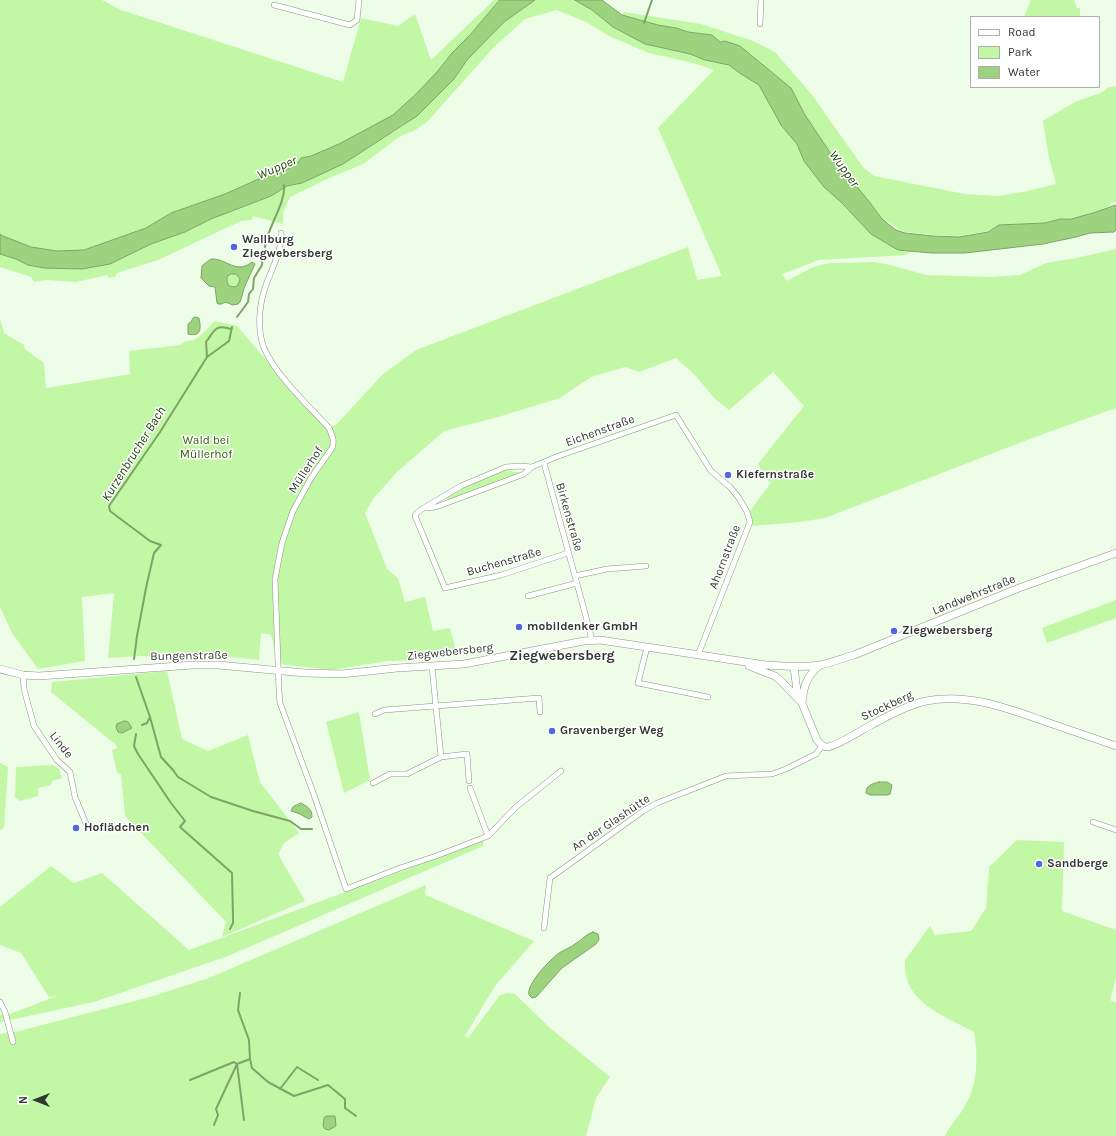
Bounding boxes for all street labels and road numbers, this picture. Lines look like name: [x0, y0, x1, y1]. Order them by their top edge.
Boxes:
street label: Eichenstraße: [563, 412, 637, 450]
street label: Müllerhof: [286, 444, 326, 496]
street label: Birkenstraße: [552, 481, 586, 553]
street label: Ahornstraße: [706, 523, 744, 591]
street label: Buchenstraße: [465, 544, 543, 580]
street label: Landwehrstraße: [930, 572, 1018, 618]
street label: Ziegwebersberg: [406, 640, 494, 664]
street label: Bungenstraße: [150, 648, 228, 664]
street label: Stockberg: [859, 688, 915, 724]
street label: Linde: [46, 729, 76, 761]
street label: An der Glashütte: [569, 792, 653, 854]

